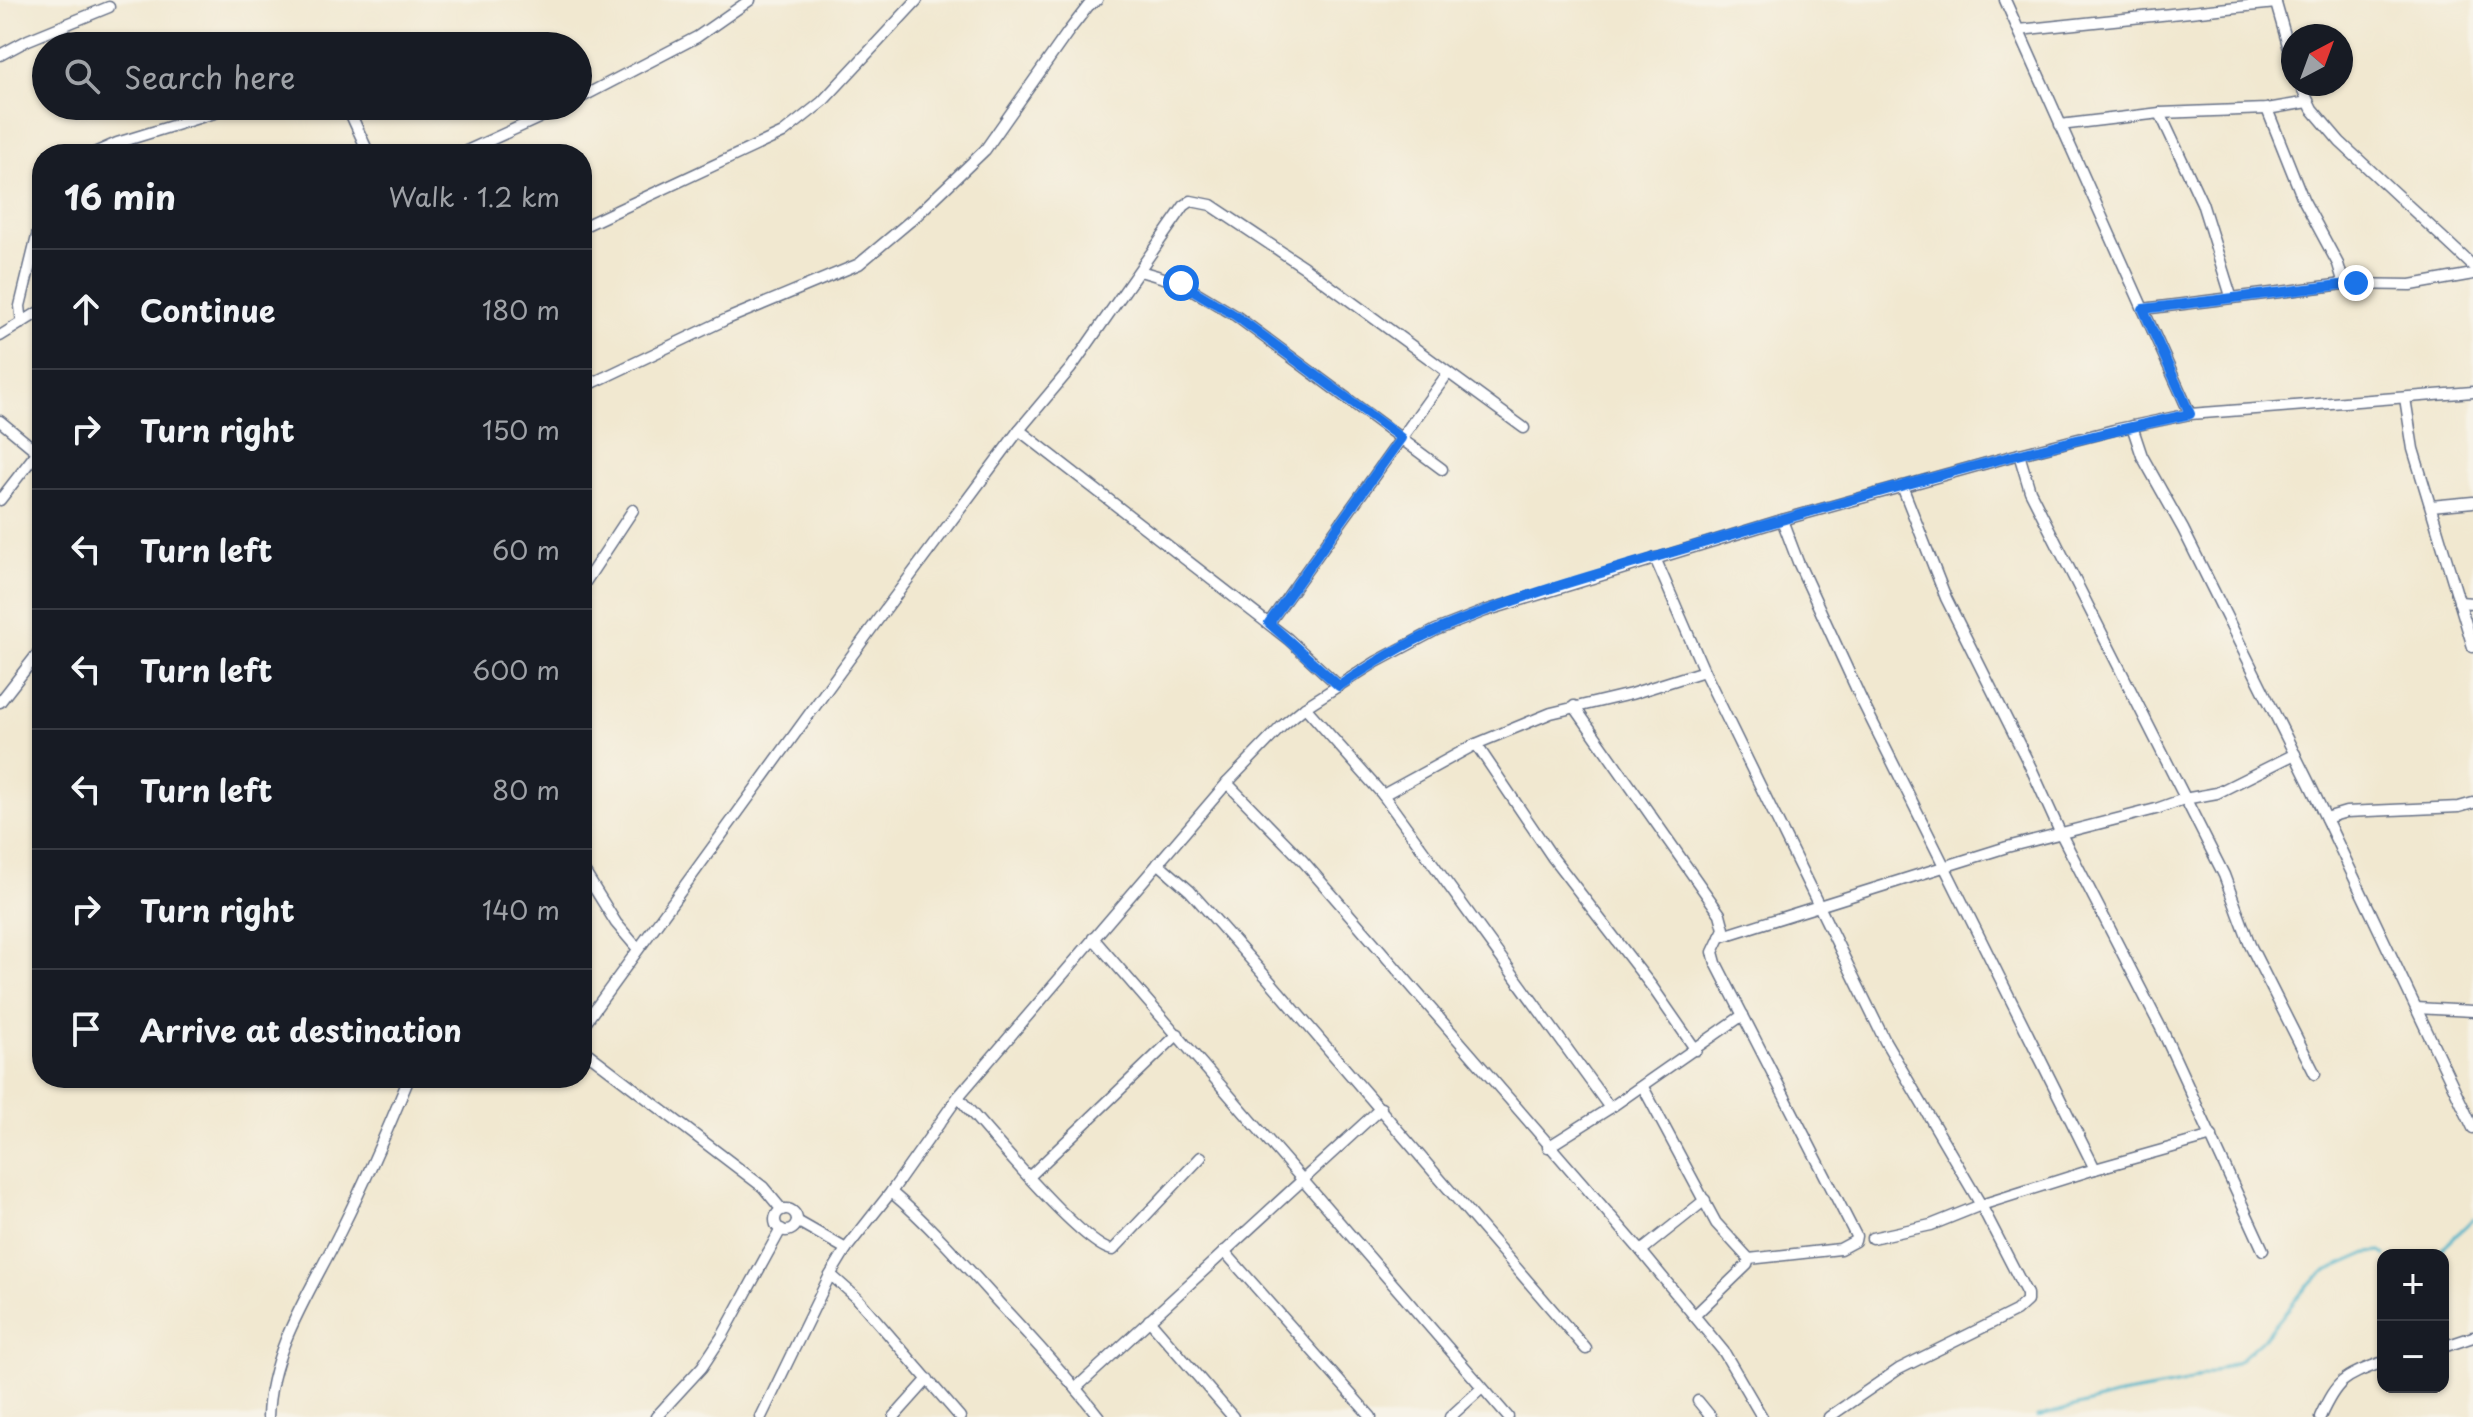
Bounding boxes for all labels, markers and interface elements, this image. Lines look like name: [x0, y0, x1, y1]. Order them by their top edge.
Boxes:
north arrow: [2281, 24, 2353, 96]
search box: [32, 32, 592, 120]
icon: search: [60, 54, 104, 98]
text: Search here: [124, 54, 296, 99]
text: 16 min: [64, 170, 176, 222]
text: Walk · 1.2 km: [389, 177, 560, 216]
route start: [1163, 265, 1199, 301]
route end: [2338, 265, 2374, 301]
icon: ahead: [64, 287, 108, 331]
text: Continue: [140, 287, 275, 332]
text: 180 m: [482, 290, 560, 329]
icon: right: [64, 407, 108, 451]
text: Turn right: [140, 407, 295, 452]
text: 150 m: [482, 410, 560, 449]
icon: left: [64, 527, 108, 571]
text: Turn left: [140, 527, 272, 572]
text: 60 m: [492, 530, 560, 569]
icon: left: [64, 647, 108, 691]
text: Turn left: [140, 647, 272, 692]
text: 600 m: [472, 650, 560, 689]
icon: left: [64, 767, 108, 811]
text: Turn left: [140, 767, 272, 812]
text: 80 m: [492, 770, 560, 809]
icon: right: [64, 887, 108, 931]
text: Turn right: [140, 887, 295, 932]
text: 140 m: [482, 890, 560, 929]
icon: arrive: [64, 1007, 108, 1051]
text: Arrive at destination: [140, 1007, 462, 1052]
map controls: [2377, 1249, 2449, 1393]
button: +: [2377, 1249, 2449, 1321]
button: −: [2377, 1321, 2449, 1393]

